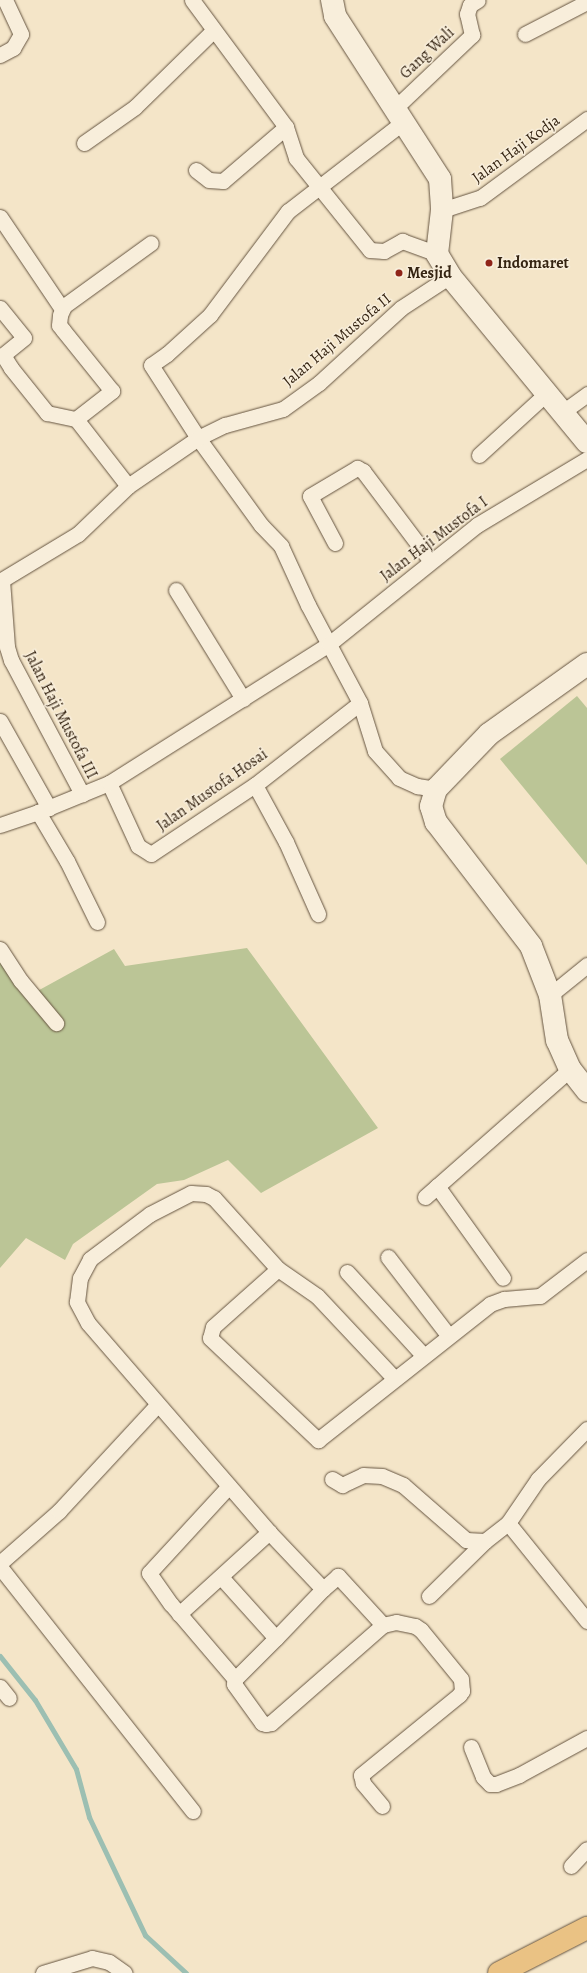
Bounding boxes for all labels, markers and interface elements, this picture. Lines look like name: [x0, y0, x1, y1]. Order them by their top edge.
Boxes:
street label: Gang Wali: [396, 23, 458, 83]
street label: Jalan Haji Kodja: [468, 111, 564, 187]
place label: Indomaret: [497, 253, 569, 273]
marker: Indomaret: [484, 258, 494, 268]
place label: Mesjid: [407, 263, 452, 283]
marker: Mesjid: [394, 268, 404, 278]
street label: Jalan Haji Mustofa II: [279, 289, 395, 391]
street label: Jalan Haji Mustofa I: [377, 492, 491, 586]
street label: Jalan Haji Mustofa III: [20, 648, 102, 782]
street label: Jalan Mustofa Hosai: [153, 745, 271, 835]

